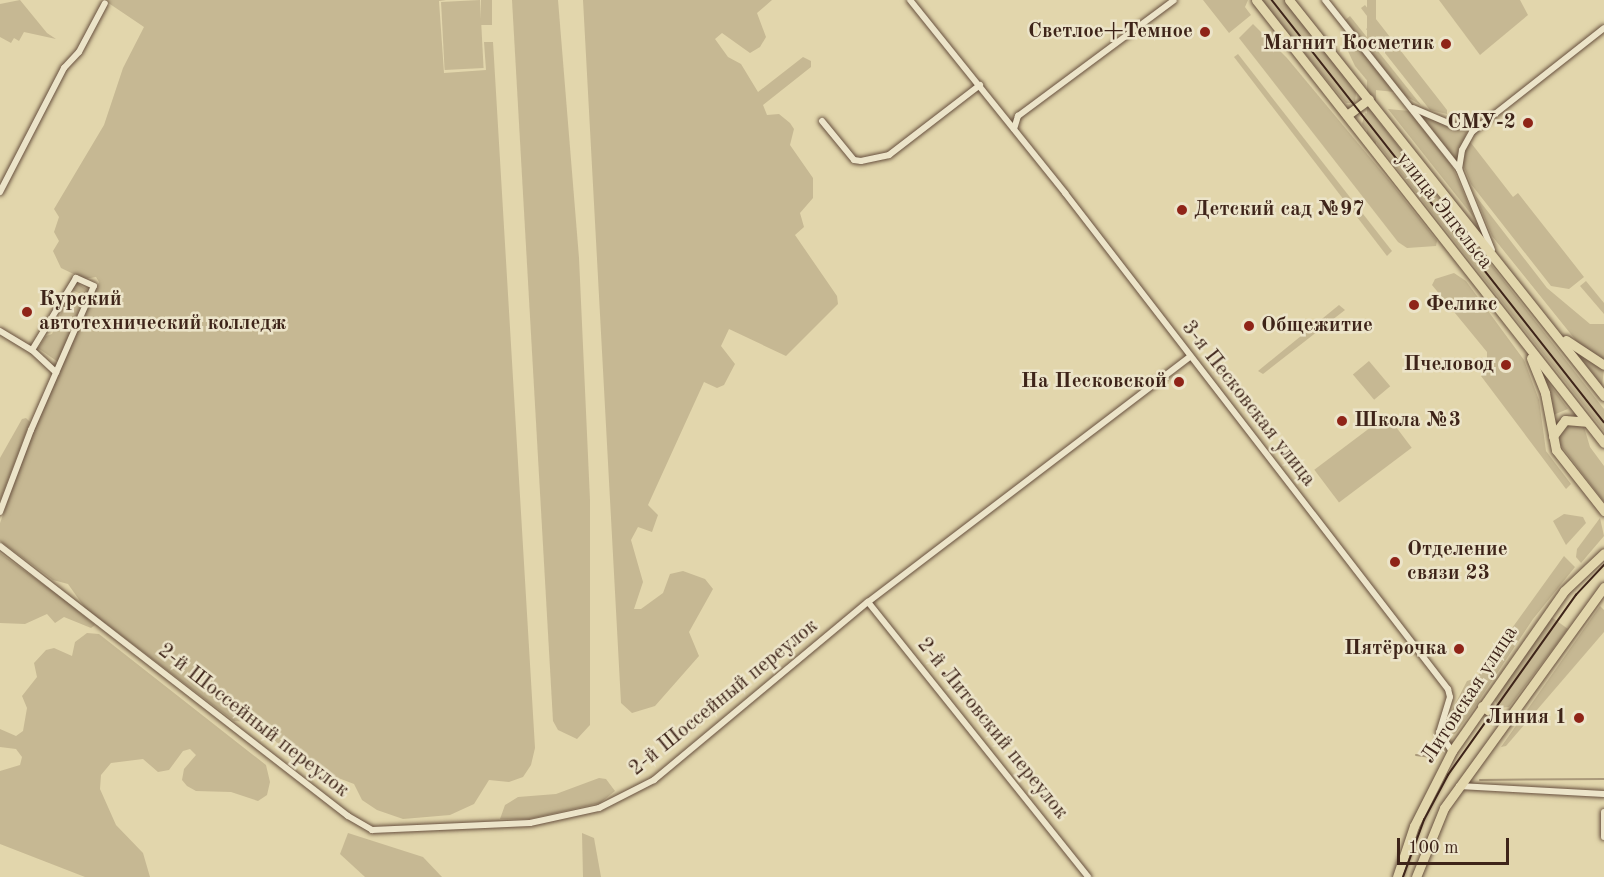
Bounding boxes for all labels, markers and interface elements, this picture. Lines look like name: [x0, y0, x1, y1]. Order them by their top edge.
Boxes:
place label: Светлое+Темное: [1028, 19, 1193, 45]
marker: Светлое+Темное: [1198, 25, 1212, 39]
place label: Магнит Косметик: [1263, 31, 1434, 57]
marker: Магнит Косметик: [1439, 37, 1453, 51]
place label: СМУ-2: [1447, 110, 1516, 136]
marker: СМУ-2: [1521, 116, 1535, 130]
street label: улица Энгельса: [1390, 147, 1498, 275]
place label: Детский сад №97: [1194, 197, 1364, 223]
marker: Детский сад №97: [1175, 203, 1189, 217]
place label: Курский автотехнический колледж: [39, 287, 286, 337]
place label: Феликс: [1426, 292, 1498, 318]
marker: Феликс: [1407, 298, 1421, 312]
marker: Курский автотехнический колледж: [20, 305, 34, 319]
place label: Общежитие: [1261, 313, 1373, 339]
street label: 3-я Песковская улица: [1175, 316, 1321, 492]
marker: Общежитие: [1242, 319, 1256, 333]
place label: Пчеловод: [1403, 352, 1494, 378]
marker: Пчеловод: [1499, 358, 1513, 372]
place label: На Песковской: [1021, 369, 1167, 395]
marker: На Песковской: [1172, 375, 1186, 389]
place label: Школа №3: [1354, 408, 1461, 434]
marker: Школа №3: [1335, 414, 1349, 428]
place label: Отделение связи 23: [1407, 537, 1508, 587]
marker: Отделение связи 23: [1388, 555, 1402, 569]
street label: 2-й Шоссейный переулок: [624, 614, 824, 782]
street label: Литовская улица: [1416, 622, 1524, 768]
street label: 2-й Литовский переулок: [911, 633, 1073, 825]
place label: Пятёрочка: [1344, 636, 1447, 662]
street label: 2-й Шоссейный переулок: [152, 639, 354, 803]
marker: Пятёрочка: [1452, 642, 1466, 656]
place label: Линия 1: [1485, 705, 1567, 731]
marker: Линия 1: [1572, 711, 1586, 725]
scale bar: [1400, 826, 1512, 864]
text: 100 m: [1408, 839, 1459, 857]

